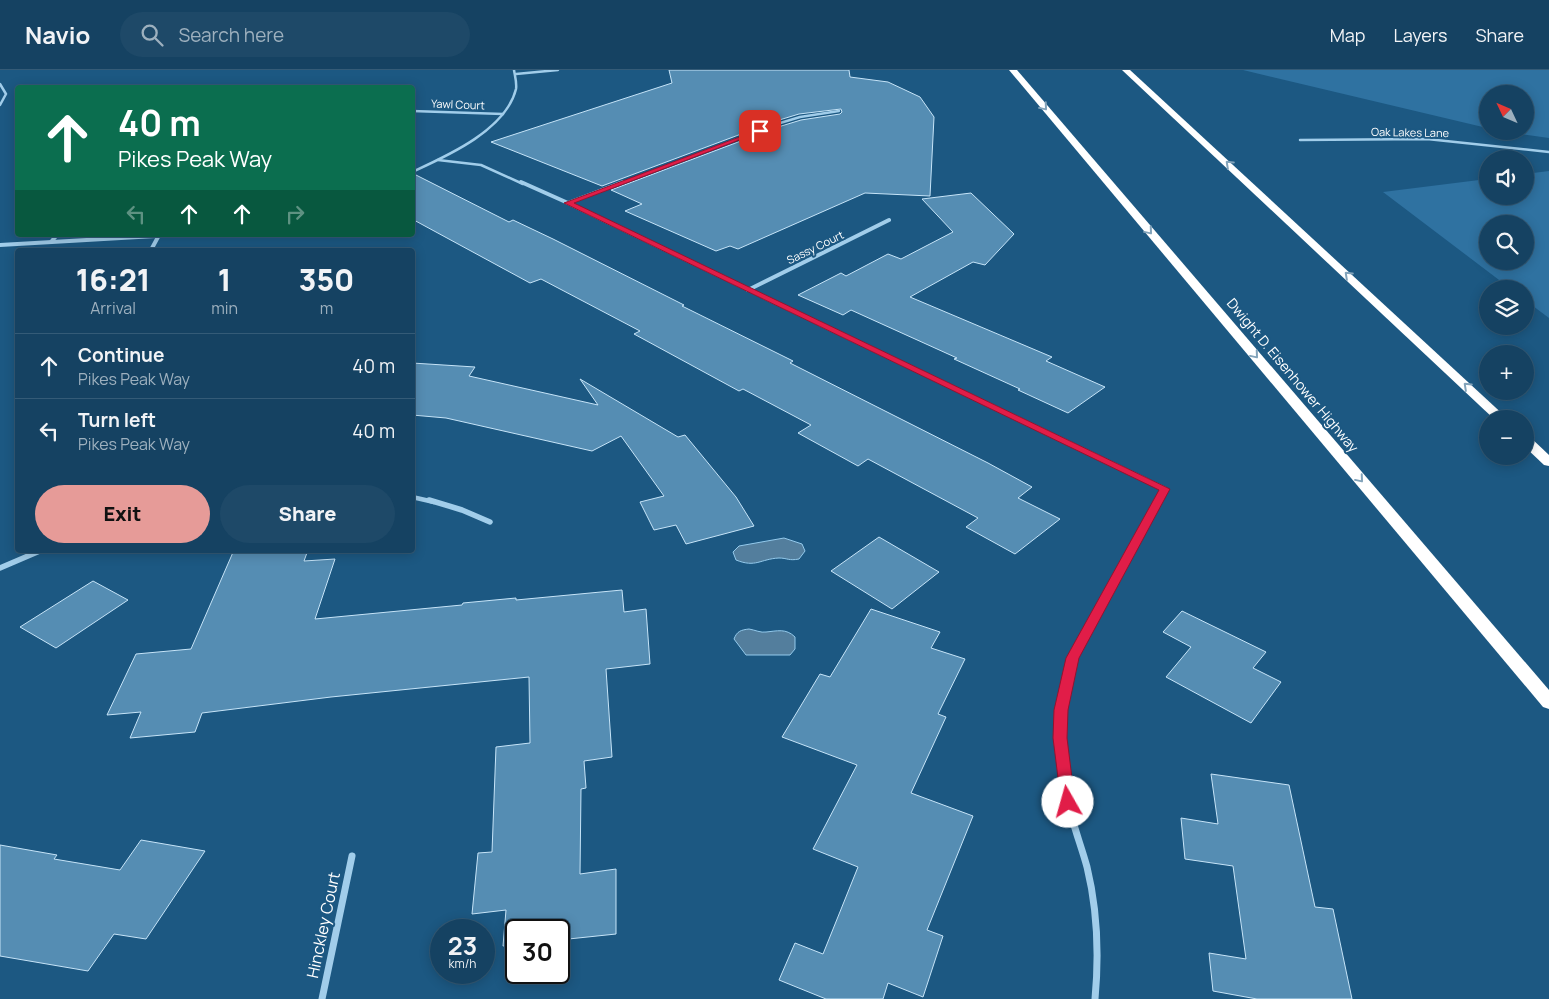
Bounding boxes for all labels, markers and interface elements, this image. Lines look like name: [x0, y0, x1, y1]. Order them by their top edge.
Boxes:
search box: [120, 12, 470, 57]
text: Navio: [25, 18, 90, 51]
icon: search: [138, 21, 166, 49]
text: Search here: [178, 22, 284, 48]
text: Map: [1330, 23, 1365, 47]
text: Layers: [1393, 23, 1447, 47]
text: Share: [1475, 23, 1524, 47]
north arrow: [1479, 85, 1534, 140]
map controls: [1479, 85, 1534, 465]
street label: Yawl Court: [431, 96, 485, 112]
text: 40 m: [118, 99, 201, 147]
one-way arrow: [1039, 102, 1048, 111]
icon: ahead: [35, 105, 100, 170]
pin: [739, 110, 781, 152]
icon: arrive: [746, 117, 774, 145]
street label: Oak Lakes Lane: [1371, 124, 1450, 140]
text: Pikes Peak Way: [118, 144, 272, 174]
button: sound: [1479, 150, 1534, 205]
one-way arrow: [1225, 161, 1234, 170]
icon: left: [122, 200, 150, 228]
icon: ahead: [175, 200, 203, 228]
icon: ahead: [228, 200, 256, 228]
icon: right: [281, 200, 309, 228]
button: search: [1479, 215, 1534, 270]
one-way arrow: [1144, 225, 1152, 234]
street label: Sassy Court: [784, 227, 846, 267]
text: 16:21: [76, 259, 150, 300]
text: 1: [218, 259, 231, 300]
text: 350: [299, 259, 354, 300]
one-way arrow: [1344, 272, 1353, 281]
button: layers: [1479, 280, 1534, 335]
street label: Dwight D. Eisenhower Highway: [1223, 294, 1364, 457]
text: Arrival: [90, 297, 136, 319]
text: min: [211, 297, 238, 319]
text: m: [320, 297, 333, 319]
text: Continue: [78, 342, 164, 368]
button: +: [1479, 345, 1534, 400]
one-way arrow: [1249, 349, 1257, 358]
icon: ahead: [35, 352, 63, 380]
text: 40 m: [352, 353, 395, 379]
text: Pikes Peak Way: [78, 368, 190, 390]
one-way arrow: [1463, 383, 1472, 392]
text: Turn left: [78, 407, 156, 433]
button: −: [1479, 410, 1534, 465]
icon: left: [35, 417, 63, 445]
text: 40 m: [352, 418, 395, 444]
text: Pikes Peak Way: [78, 433, 190, 455]
one-way arrow: [1354, 473, 1363, 482]
button: Exit: [35, 485, 210, 543]
button: Share: [220, 485, 395, 543]
position arrow: [1041, 775, 1093, 827]
street label: Hinckley Court: [301, 870, 345, 980]
speed limit sign: 30: [505, 919, 570, 984]
text: 23: [448, 928, 477, 963]
text: km/h: [449, 955, 476, 972]

